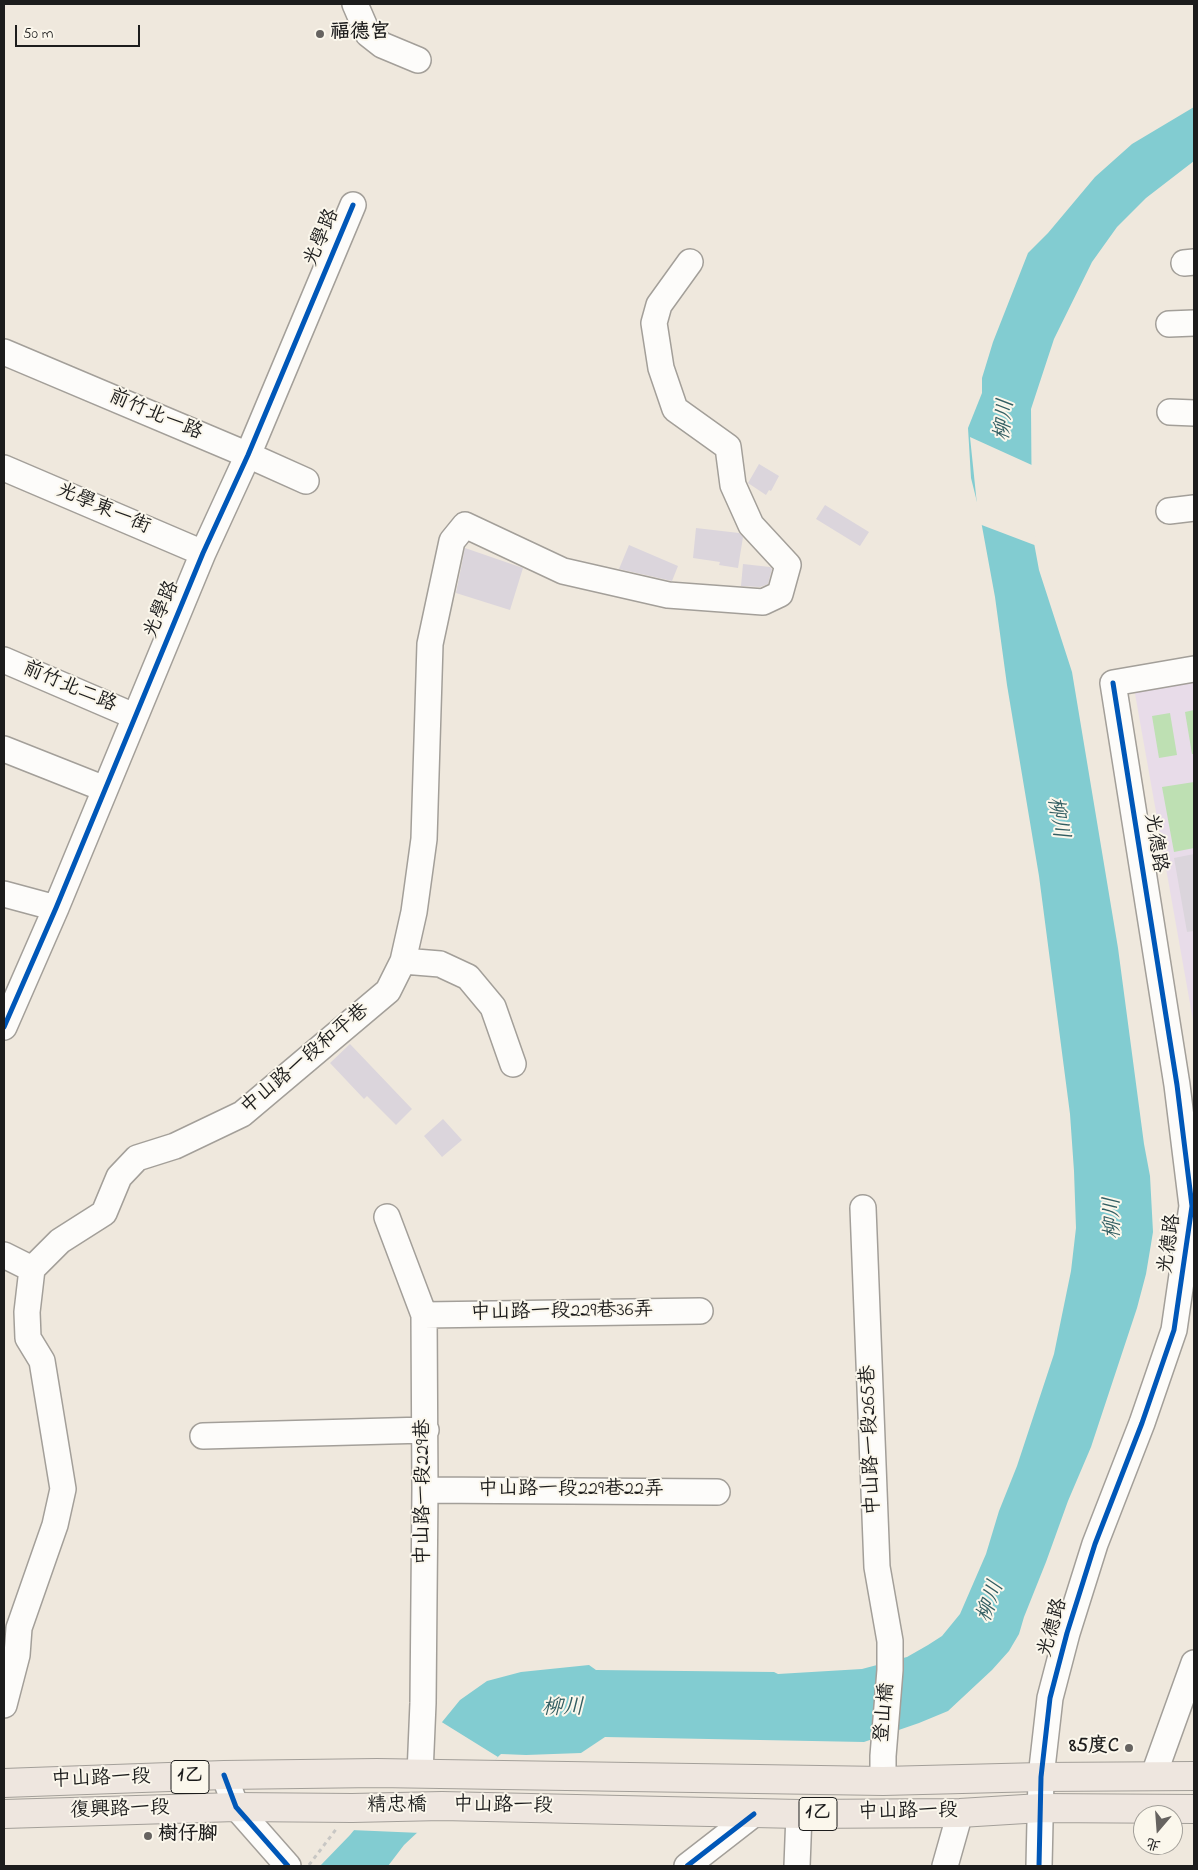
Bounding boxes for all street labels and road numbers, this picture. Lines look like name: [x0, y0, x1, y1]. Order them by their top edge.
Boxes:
street label: 光學路: [300, 206, 346, 270]
street label: 前竹北一路: [104, 385, 206, 447]
street label: 光學東一街: [52, 479, 154, 541]
street label: 光學路: [140, 578, 186, 642]
street label: 前竹北二路: [18, 657, 120, 719]
street label: 光德路: [1137, 811, 1171, 875]
street label: 中山路一段和平巷: [237, 999, 375, 1121]
street label: 光德路: [1155, 1213, 1187, 1275]
street label: 中山路一段229巷36弄: [470, 1299, 654, 1327]
street label: 中山路一段265巷: [857, 1365, 887, 1515]
street label: 中山路一段229巷: [413, 1419, 437, 1565]
street label: 中山路一段229巷22弄: [478, 1479, 664, 1503]
street label: 光德路: [1034, 1596, 1074, 1660]
street label: 登山橋: [871, 1682, 901, 1744]
road number: 1乙: [171, 1760, 209, 1794]
street label: 中山路一段: [51, 1766, 151, 1794]
street label: 精忠橋: [367, 1794, 427, 1820]
street label: 中山路一段: [453, 1794, 553, 1820]
street label: 復興路一段: [70, 1797, 170, 1825]
road number: 1乙: [799, 1798, 837, 1830]
street label: 中山路一段: [858, 1800, 958, 1826]

